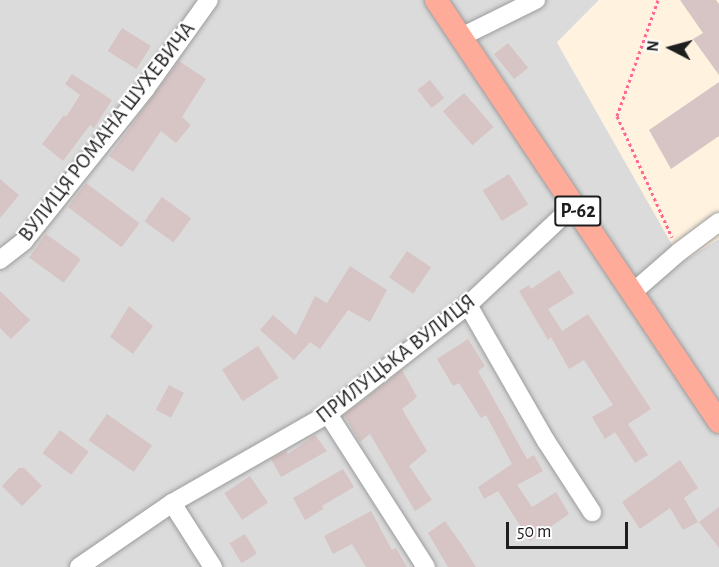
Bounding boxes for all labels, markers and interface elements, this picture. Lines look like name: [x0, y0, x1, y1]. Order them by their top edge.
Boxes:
street label: ВУЛИЦЯ РОМАНА ШУХЕВИЧА: [13, 17, 201, 247]
north arrow: [641, 18, 701, 78]
text: N: [645, 40, 662, 52]
road number: Р-62: [554, 194, 602, 228]
street label: ПРИЛУЦЬКА ВУЛИЦЯ: [311, 289, 481, 429]
scale bar: [509, 510, 630, 548]
text: 50 m: [517, 523, 551, 541]

